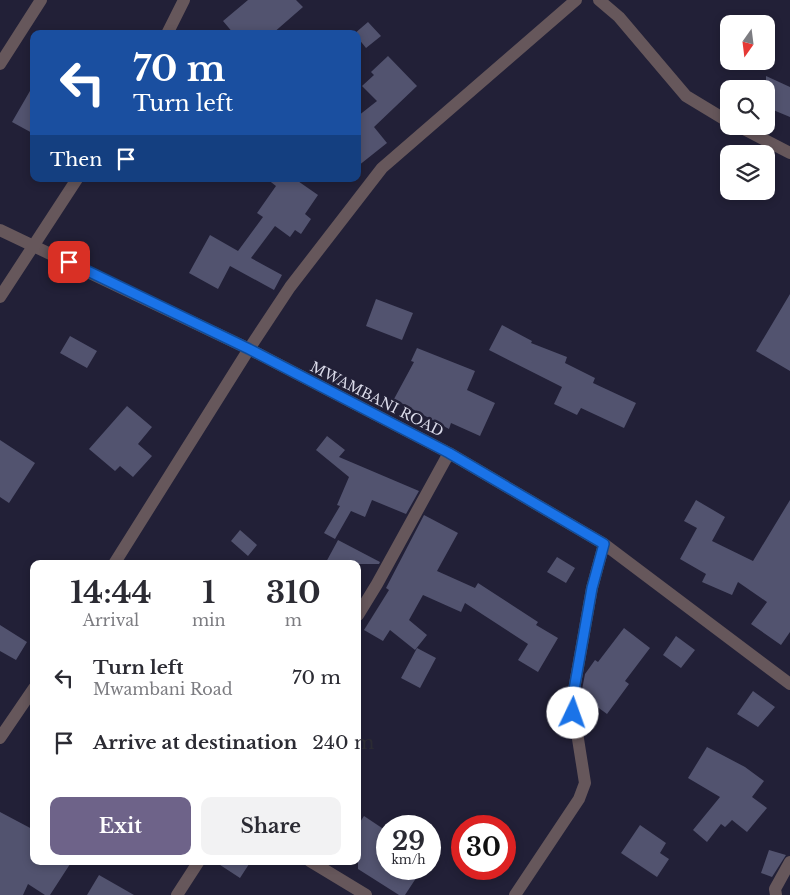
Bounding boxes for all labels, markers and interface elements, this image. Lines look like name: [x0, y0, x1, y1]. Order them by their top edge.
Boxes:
north arrow: [720, 15, 775, 70]
map controls: [720, 15, 775, 200]
text: 70 m: [133, 47, 226, 90]
icon: left: [50, 50, 115, 115]
button: search: [720, 80, 775, 135]
text: Turn left: [133, 90, 233, 117]
icon: arrive: [112, 145, 140, 173]
button: layers: [720, 145, 775, 200]
text: Then: [50, 148, 102, 171]
pin: [48, 241, 90, 283]
icon: arrive: [55, 248, 83, 276]
street label: MWAMBANI ROAD: [307, 358, 447, 440]
text: 14:44: [70, 574, 152, 611]
text: 1: [202, 574, 215, 611]
text: 310: [266, 574, 321, 611]
text: Arrival: [83, 610, 139, 630]
text: min: [192, 610, 226, 630]
text: m: [285, 610, 302, 630]
text: Turn left: [93, 656, 184, 679]
icon: left: [50, 664, 78, 692]
text: 70 m: [292, 666, 341, 689]
text: Mwambani Road: [93, 679, 232, 699]
position arrow: [546, 686, 598, 738]
icon: arrive: [50, 729, 78, 757]
text: Arrive at destination: [93, 731, 297, 754]
text: 240 m: [312, 731, 375, 754]
button: Exit: [50, 797, 191, 855]
button: Share: [201, 797, 341, 855]
speed limit sign: 30: [451, 815, 516, 880]
text: 29: [392, 826, 425, 857]
text: km/h: [391, 852, 426, 867]

